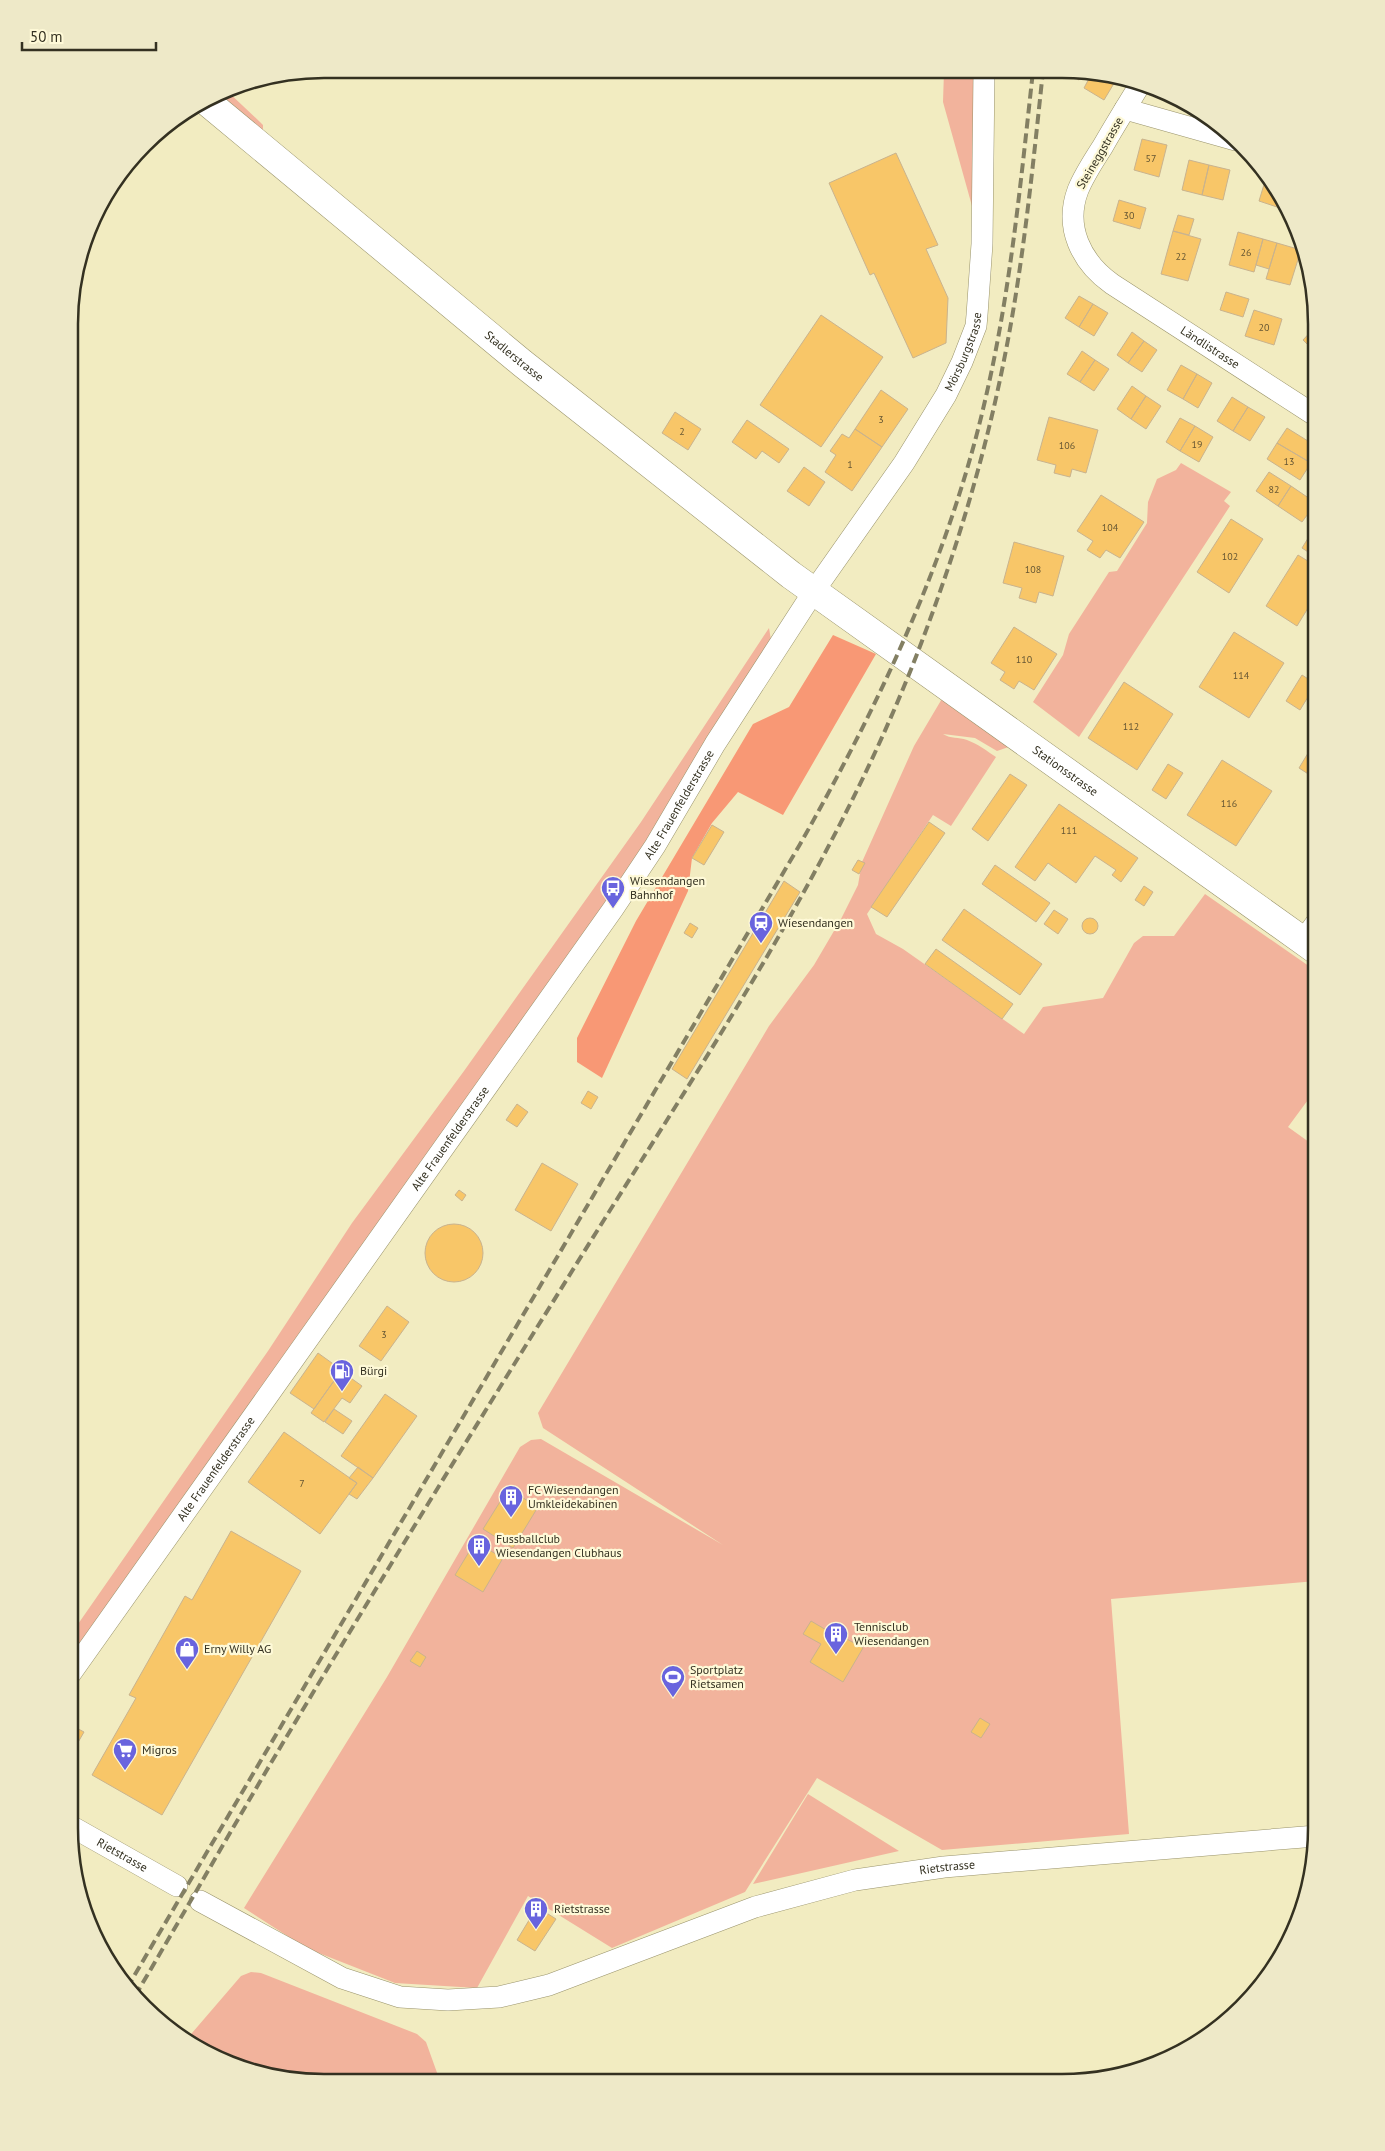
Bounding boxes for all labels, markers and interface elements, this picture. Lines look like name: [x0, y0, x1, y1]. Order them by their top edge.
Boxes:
scale bar: [22, 20, 156, 52]
text: 50 m: [30, 27, 63, 46]
street label: Steineggstrasse: [1073, 114, 1126, 191]
house number: 57: [1146, 152, 1156, 165]
house number: 30: [1124, 209, 1135, 222]
house number: 26: [1241, 246, 1251, 259]
house number: 22: [1176, 250, 1186, 263]
street label: Mörsburgstrasse: [941, 312, 984, 394]
house number: 20: [1259, 321, 1270, 334]
street label: Ländlistrasse: [1178, 322, 1243, 372]
street label: Stadlerstrasse: [482, 327, 547, 384]
house number: 3: [878, 413, 884, 426]
house number: 2: [679, 425, 685, 438]
house number: 19: [1192, 438, 1202, 451]
house number: 106: [1059, 439, 1075, 452]
house number: 13: [1284, 455, 1294, 468]
house number: 1: [847, 458, 853, 471]
house number: 82: [1269, 483, 1279, 496]
house number: 104: [1102, 521, 1119, 534]
house number: 102: [1222, 550, 1238, 563]
house number: 108: [1025, 563, 1041, 576]
house number: 110: [1016, 653, 1033, 666]
house number: 114: [1233, 669, 1250, 682]
house number: 112: [1123, 720, 1139, 733]
street label: Stationsstrasse: [1030, 742, 1101, 799]
street label: Alte Frauenfelderstrasse: [640, 747, 717, 862]
house number: 116: [1221, 797, 1237, 810]
house number: 111: [1061, 824, 1077, 837]
place label: Wiesendangen Bahnhof: [630, 873, 705, 902]
bus stop icon: Wiesendangen Bahnhof: [600, 875, 626, 909]
station icon: Wiesendangen: [748, 910, 774, 944]
place label: Wiesendangen: [778, 915, 853, 930]
street label: Alte Frauenfelderstrasse: [408, 1083, 492, 1193]
house number: 3: [381, 1328, 387, 1341]
fuel station icon: Bürgi: [329, 1358, 355, 1392]
place label: Bürgi: [360, 1363, 387, 1378]
street label: Alte Frauenfelderstrasse: [173, 1413, 258, 1524]
house number: 7: [299, 1477, 305, 1490]
place label: FC Wiesendangen Umkleidekabinen: [528, 1482, 619, 1511]
building icon: FC Wiesendangen Umkleidekabinen: [498, 1484, 524, 1518]
place label: Fussballclub Wiesendangen Clubhaus: [496, 1531, 622, 1560]
building icon: Fussballclub Wiesendangen Clubhaus: [466, 1533, 492, 1567]
place label: Tennisclub Wiesendangen: [854, 1619, 929, 1648]
building icon: Tennisclub Wiesendangen: [823, 1621, 849, 1655]
shop icon: Erny Willy AG: [174, 1636, 200, 1670]
place label: Erny Willy AG: [204, 1641, 271, 1656]
place label: Sportplatz Rietsamen: [690, 1662, 744, 1691]
sports icon: Sportplatz Rietsamen: [660, 1664, 686, 1698]
supermarket icon: Migros: [112, 1737, 138, 1771]
place label: Migros: [142, 1742, 177, 1757]
street label: Rietstrasse: [94, 1834, 150, 1875]
street label: Rietstrasse: [918, 1856, 975, 1878]
building icon: Rietstrasse: [523, 1896, 549, 1930]
place label: Rietstrasse: [554, 1901, 610, 1916]

